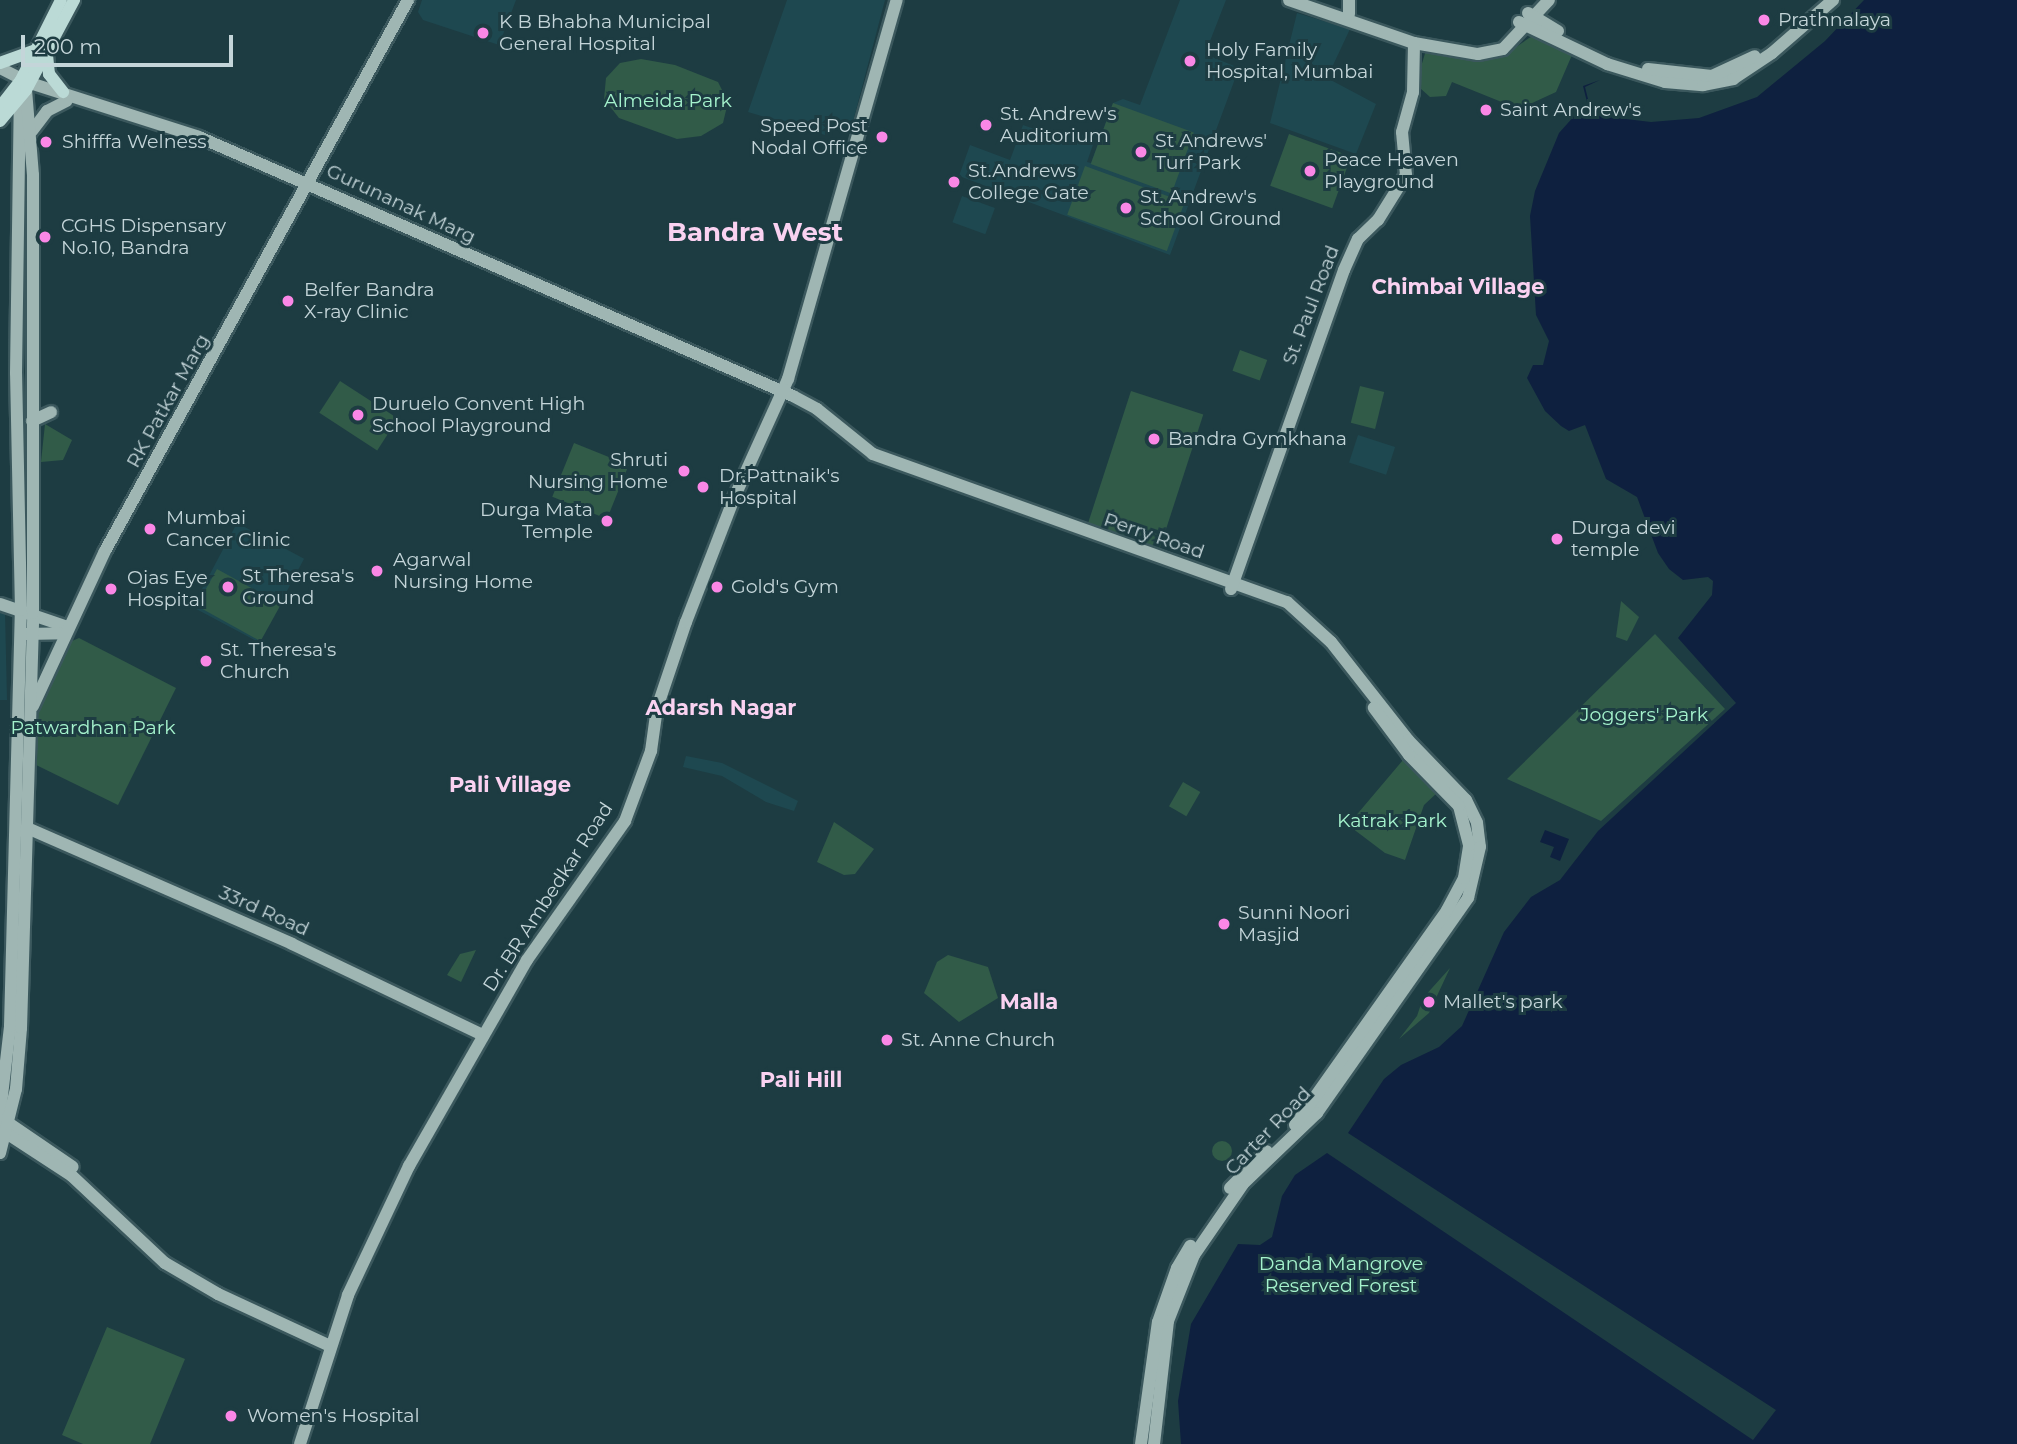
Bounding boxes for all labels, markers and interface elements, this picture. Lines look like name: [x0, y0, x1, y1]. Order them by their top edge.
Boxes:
place label: Prathnalaya: [1778, 9, 1891, 31]
place label: K B Bhabha Municipal General Hospital: [499, 11, 711, 55]
marker: Prathnalaya: [1756, 12, 1772, 28]
scale bar: [24, 21, 236, 65]
marker: K B Bhabha Municipal General Hospital: [473, 23, 493, 43]
text: 200 m: [34, 34, 101, 59]
place label: Holy Family Hospital, Mumbai: [1206, 39, 1373, 83]
marker: Holy Family Hospital, Mumbai: [1180, 51, 1200, 71]
park label: Almeida Park: [604, 90, 732, 112]
place label: Saint Andrew's: [1500, 99, 1641, 121]
marker: Saint Andrew's: [1478, 102, 1494, 118]
place label: St. Andrew's Auditorium: [1000, 103, 1116, 147]
place label: Speed Post Nodal Office: [751, 115, 868, 159]
marker: St. Andrew's Auditorium: [978, 117, 994, 133]
marker: Speed Post Nodal Office: [874, 129, 890, 145]
place label: St Andrews' Turf Park: [1155, 130, 1267, 174]
place label: Shifffa Welness: [62, 131, 207, 153]
marker: Shifffa Welness: [36, 132, 56, 152]
marker: St Andrews' Turf Park: [1133, 144, 1149, 160]
place label: Peace Heaven Playground: [1324, 149, 1459, 193]
street label: Gurunanak Marg: [323, 159, 479, 249]
place label: St.Andrews College Gate: [968, 160, 1089, 204]
marker: Peace Heaven Playground: [1302, 163, 1318, 179]
marker: St.Andrews College Gate: [946, 174, 962, 190]
place label: St. Andrew's School Ground: [1140, 186, 1281, 230]
marker: St. Andrew's School Ground: [1118, 200, 1134, 216]
place label: CGHS Dispensary No.10, Bandra: [61, 215, 226, 259]
district label: Bandra West: [667, 217, 843, 249]
marker: CGHS Dispensary No.10, Bandra: [35, 227, 55, 247]
street label: St. Paul Road: [1278, 242, 1344, 368]
district label: Chimbai Village: [1371, 274, 1545, 300]
place label: Belfer Bandra X-ray Clinic: [304, 279, 435, 323]
marker: Belfer Bandra X-ray Clinic: [278, 291, 298, 311]
street label: RK Patkar Marg: [122, 330, 214, 472]
place label: Duruelo Convent High School Playground: [372, 393, 585, 437]
marker: Duruelo Convent High School Playground: [350, 407, 366, 423]
place label: Bandra Gymkhana: [1168, 428, 1347, 450]
marker: Bandra Gymkhana: [1146, 431, 1162, 447]
place label: Shruti Nursing Home: [528, 449, 668, 493]
marker: Shruti Nursing Home: [674, 461, 694, 481]
place label: Dr.Pattnaik's Hospital: [719, 465, 840, 509]
marker: Dr.Pattnaik's Hospital: [693, 477, 713, 497]
place label: Durga Mata Temple: [480, 499, 593, 543]
place label: Mumbai Cancer Clinic: [166, 507, 290, 551]
street label: Perry Road: [1101, 508, 1207, 564]
marker: Durga Mata Temple: [599, 513, 615, 529]
place label: Durga devi temple: [1571, 517, 1676, 561]
marker: Mumbai Cancer Clinic: [140, 519, 160, 539]
marker: Durga devi temple: [1549, 531, 1565, 547]
place label: Agarwal Nursing Home: [393, 549, 533, 593]
marker: Agarwal Nursing Home: [367, 561, 387, 581]
place label: St Theresa's Ground: [242, 565, 354, 609]
place label: Ojas Eye Hospital: [127, 567, 208, 611]
place label: Gold's Gym: [731, 576, 839, 598]
marker: Ojas Eye Hospital: [101, 579, 121, 599]
marker: St Theresa's Ground: [220, 579, 236, 595]
marker: Gold's Gym: [709, 579, 725, 595]
place label: St. Theresa's Church: [220, 639, 336, 683]
marker: St. Theresa's Church: [198, 653, 214, 669]
district label: Adarsh Nagar: [646, 695, 796, 721]
park label: Joggers' Park: [1580, 704, 1708, 726]
park label: Patwardhan Park: [10, 717, 176, 739]
district label: Pali Village: [449, 772, 571, 798]
street label: Dr. BR Ambedkar Road: [478, 798, 618, 996]
park label: Katrak Park: [1337, 810, 1447, 832]
street label: 33rd Road: [215, 881, 313, 941]
place label: Sunni Noori Masjid: [1238, 902, 1350, 946]
marker: Sunni Noori Masjid: [1216, 916, 1232, 932]
district label: Malla: [1000, 989, 1058, 1015]
place label: Mallet's park: [1443, 991, 1563, 1013]
marker: Mallet's park: [1421, 994, 1437, 1010]
place label: St. Anne Church: [901, 1029, 1055, 1051]
marker: St. Anne Church: [879, 1032, 895, 1048]
district label: Pali Hill: [760, 1067, 842, 1093]
street label: Carter Road: [1220, 1082, 1316, 1180]
park label: Danda Mangrove Reserved Forest: [1259, 1253, 1423, 1297]
place label: Women's Hospital: [247, 1405, 420, 1427]
marker: Women's Hospital: [221, 1406, 241, 1426]

